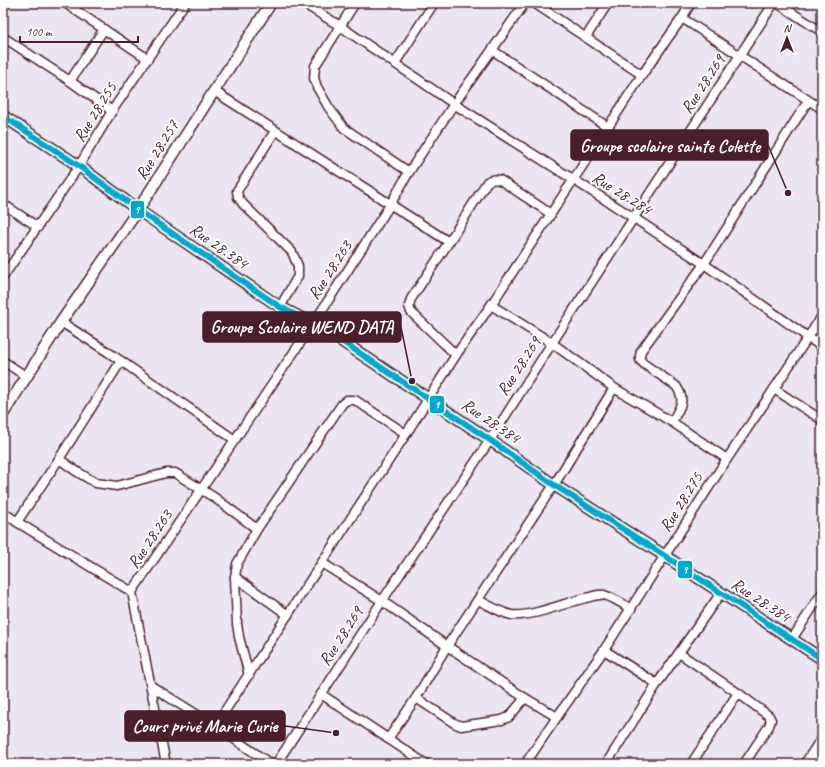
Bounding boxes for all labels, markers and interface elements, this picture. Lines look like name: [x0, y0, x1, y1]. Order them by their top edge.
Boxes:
scale bar: [20, 18, 138, 44]
north arrow: [767, 18, 807, 58]
text: N: [784, 21, 793, 35]
text: 100 m: [26, 24, 53, 40]
street label: Rue 28.269: [676, 49, 731, 117]
street label: Rue 28.255: [69, 77, 122, 146]
street label: Rue 28.257: [131, 115, 184, 184]
callout: Groupe scolaire sainte Colette: [571, 130, 768, 160]
text: Groupe scolaire sainte Colette: [580, 135, 762, 157]
street label: Rue 28.284: [588, 167, 658, 221]
line badge: 9: [130, 200, 145, 219]
text: 9: [135, 202, 141, 216]
street label: Rue 28.384: [186, 218, 254, 275]
street label: Rue 28.263: [303, 235, 358, 303]
callout: Groupe Scolaire WEND DATA: [203, 312, 401, 342]
text: Groupe Scolaire WEND DATA: [211, 316, 394, 338]
street label: Rue 28.269: [492, 331, 547, 399]
street label: Rue 28.384: [458, 394, 526, 450]
line badge: 9: [429, 395, 445, 414]
text: 9: [435, 397, 441, 411]
street label: Rue 28.275: [655, 467, 708, 536]
street label: Rue 28.263: [123, 505, 178, 572]
line badge: 9: [677, 560, 693, 579]
text: 9: [683, 562, 689, 576]
street label: Rue 28.384: [728, 573, 796, 628]
street label: Rue 28.269: [314, 601, 369, 669]
callout: Cours privé Marie Curie: [125, 711, 285, 741]
text: Cours privé Marie Curie: [133, 715, 279, 737]

